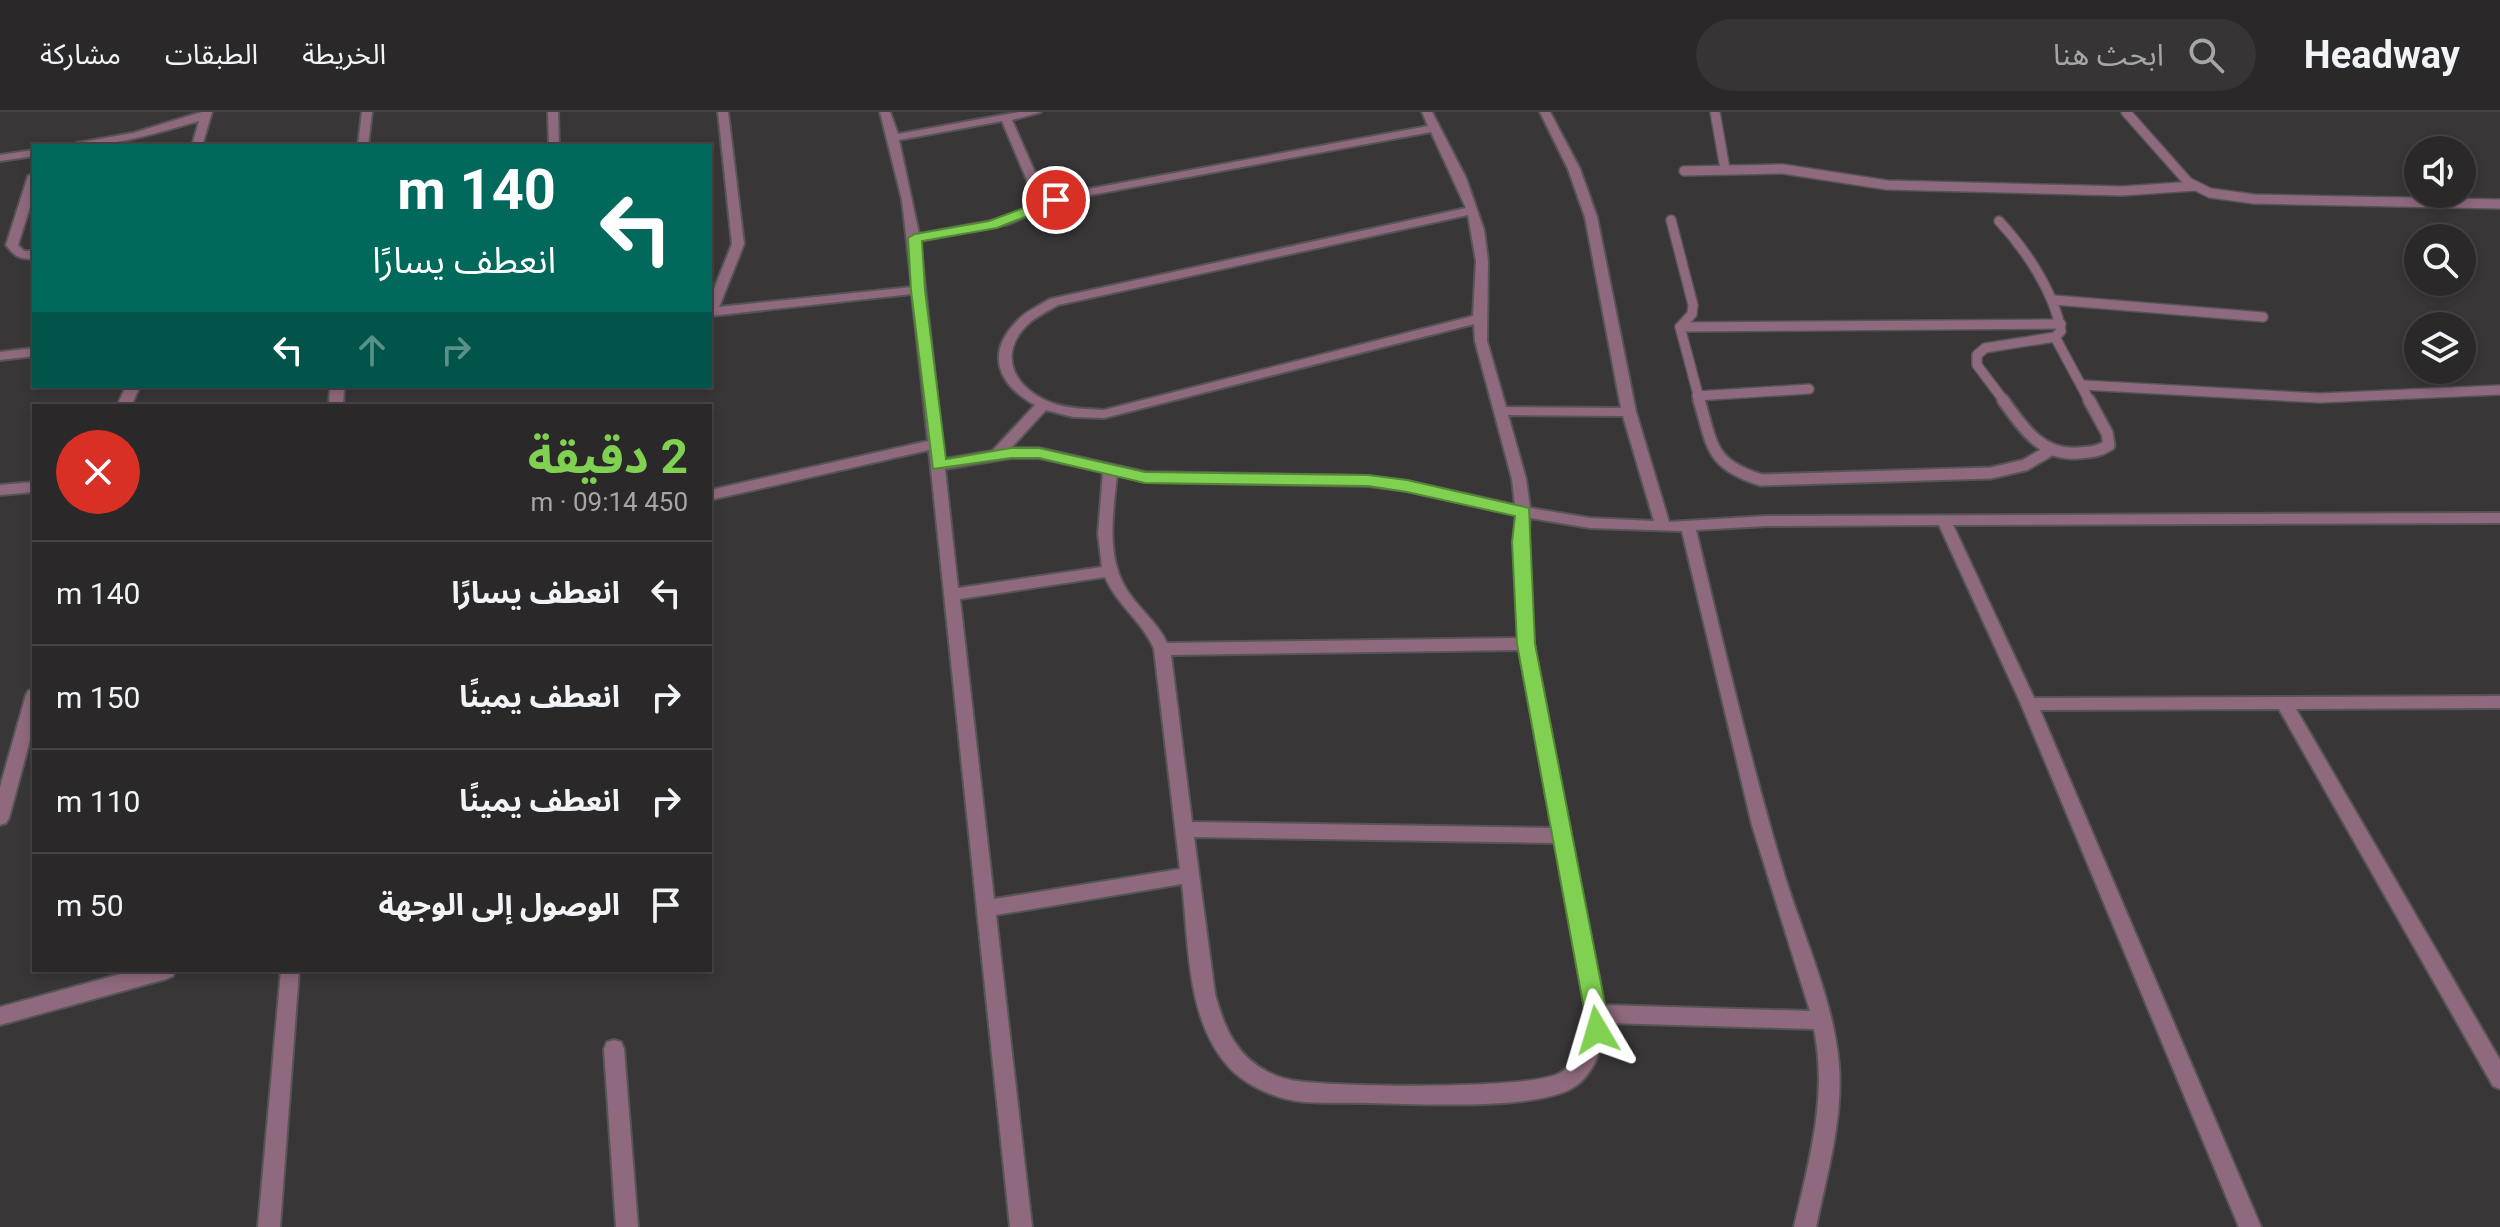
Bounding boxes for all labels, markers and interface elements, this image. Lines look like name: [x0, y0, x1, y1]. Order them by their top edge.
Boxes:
search box: [1696, 19, 2256, 91]
icon: search: [2184, 33, 2228, 77]
text: Headway: [2304, 33, 2460, 77]
text: ابحث هنا: [2053, 37, 2164, 72]
text: مشاركة: [40, 38, 121, 71]
text: الطبقات: [165, 38, 258, 71]
text: الخريطة: [302, 38, 386, 71]
map controls: [2404, 136, 2476, 384]
button: sound: [2404, 136, 2476, 208]
text: 140 m: [397, 157, 556, 223]
pin: [1022, 166, 1090, 234]
icon: left: [584, 176, 688, 280]
icon: arrive: [1034, 178, 1078, 222]
button: search: [2404, 224, 2476, 296]
text: انعطف يسارًا: [372, 240, 556, 282]
button: layers: [2404, 312, 2476, 384]
icon: left: [266, 328, 310, 372]
icon: ahead: [350, 328, 394, 372]
icon: right: [434, 328, 478, 372]
text: 2 دقيقة: [528, 428, 688, 485]
button: close: [56, 430, 140, 514]
text: 450 m · 09:14: [530, 487, 688, 517]
icon: left: [644, 571, 688, 615]
text: انعطف يسارًا: [451, 575, 620, 610]
text: 140 m: [56, 576, 140, 611]
icon: right: [644, 675, 688, 719]
text: انعطف يمينًا: [459, 679, 620, 714]
text: 150 m: [56, 680, 140, 715]
icon: right: [644, 779, 688, 823]
text: انعطف يمينًا: [459, 783, 620, 818]
text: 110 m: [56, 784, 140, 819]
icon: arrive: [644, 883, 688, 927]
text: الوصول إلى الوجهة: [379, 887, 620, 922]
text: 50 m: [56, 888, 124, 923]
position arrow: [1555, 988, 1639, 1072]

